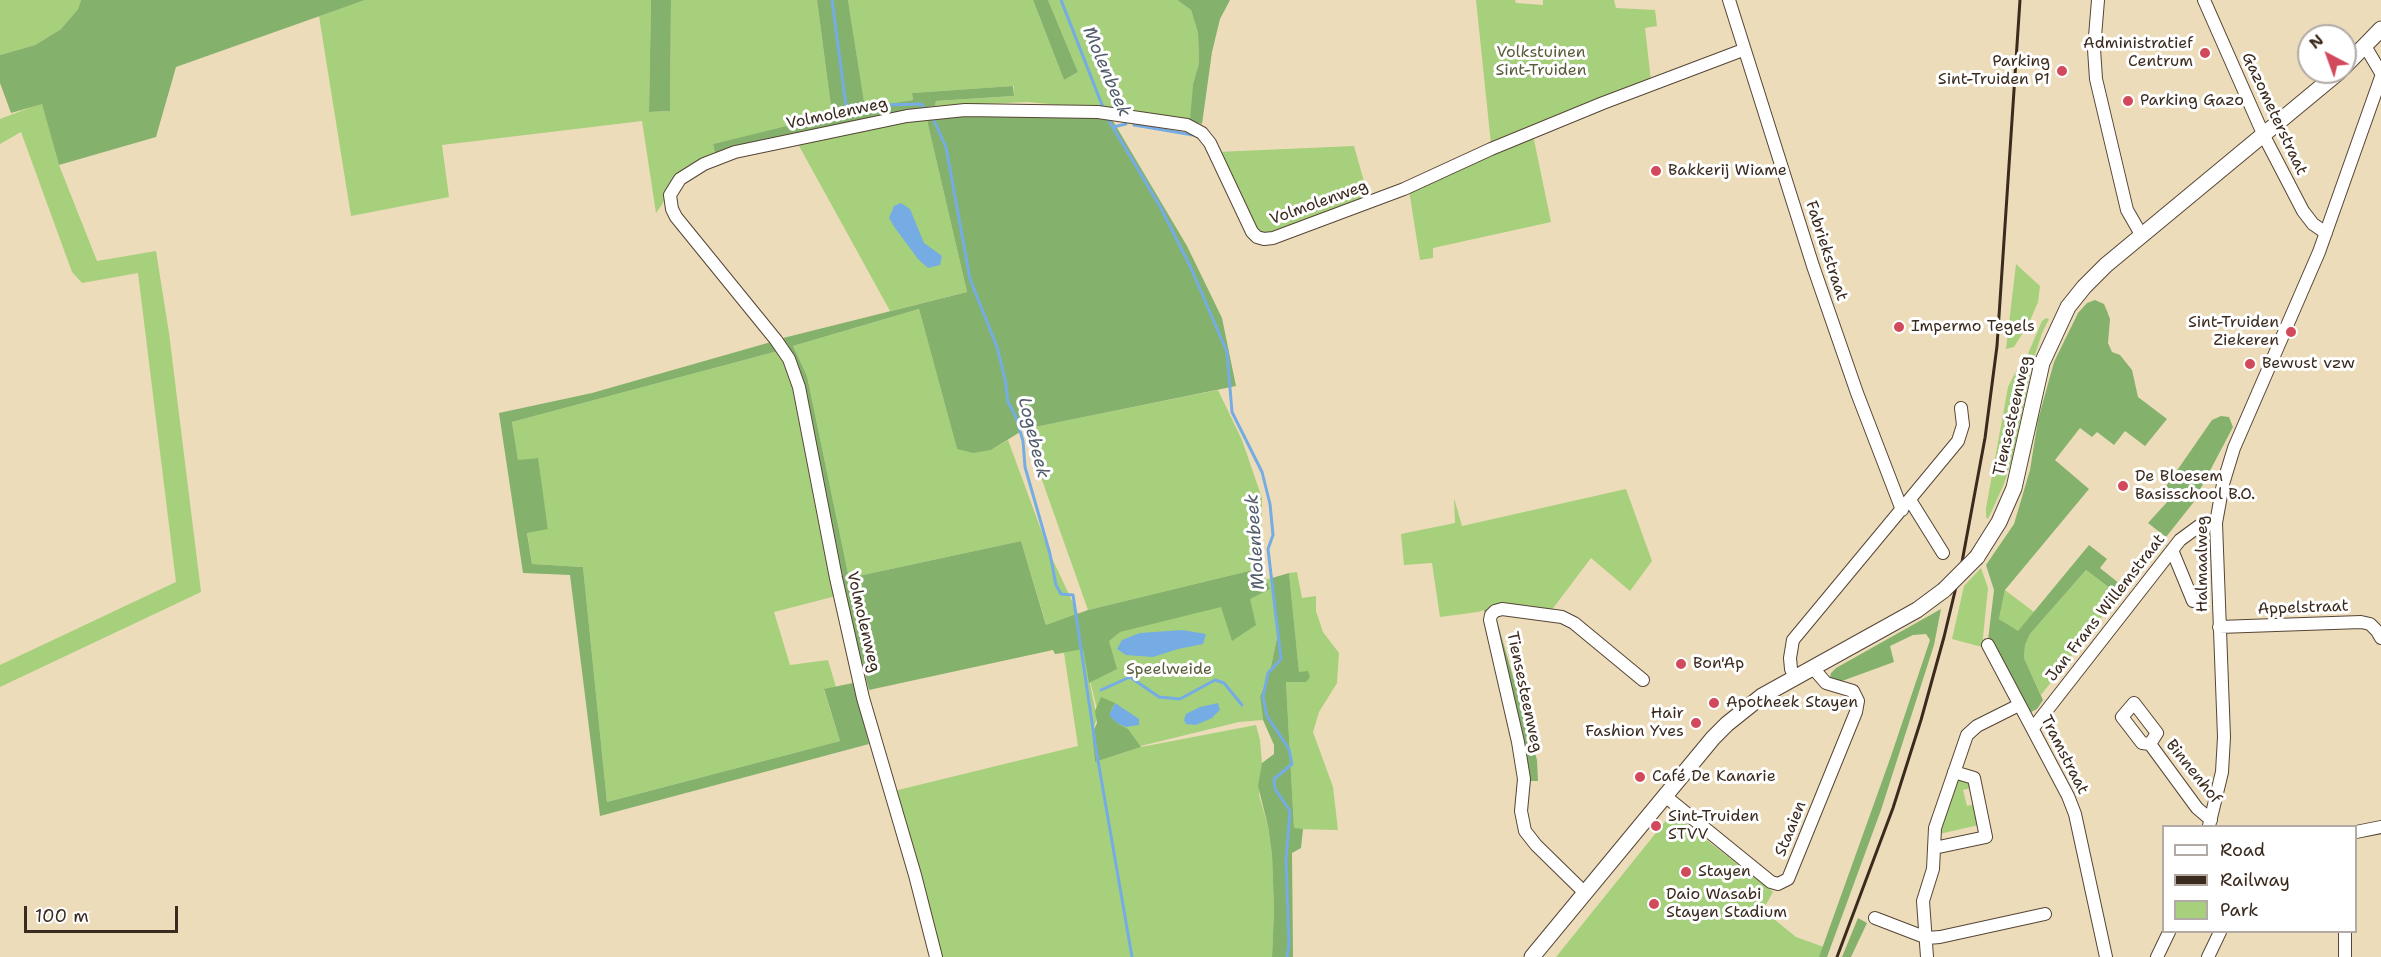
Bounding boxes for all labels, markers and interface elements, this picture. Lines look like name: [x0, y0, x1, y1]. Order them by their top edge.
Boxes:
water label: Molenbeek: [1077, 24, 1135, 120]
north arrow: [2297, 24, 2357, 84]
text: N: [2304, 29, 2328, 54]
place label: Administratief Centrum: [2083, 34, 2193, 72]
park label: Volkstuinen Sint-Truiden: [1495, 43, 1587, 81]
marker: Administratief Centrum: [2198, 46, 2212, 60]
street label: Gazometerstraat: [2237, 50, 2311, 178]
place label: Parking Sint-Truiden P1: [1938, 52, 2050, 90]
marker: Parking Sint-Truiden P1: [2055, 64, 2069, 78]
place label: Parking Gazo: [2140, 91, 2244, 111]
street label: Volmolenweg: [785, 94, 889, 134]
marker: Parking Gazo: [2121, 94, 2135, 108]
place label: Bakkerij Wiame: [1668, 161, 1787, 181]
marker: Bakkerij Wiame: [1649, 164, 1663, 178]
street label: Volmolenweg: [1267, 176, 1371, 230]
street label: Fabriekstraat: [1801, 199, 1851, 303]
place label: Sint-Truiden Ziekeren: [2188, 313, 2279, 351]
place label: Impermo Tegels: [1911, 317, 2035, 337]
marker: Impermo Tegels: [1892, 320, 1906, 334]
marker: Sint-Truiden Ziekeren: [2284, 325, 2298, 339]
street label: Tiensesteenweg: [1990, 354, 2036, 478]
place label: Bewust vzw: [2262, 354, 2355, 374]
marker: Bewust vzw: [2243, 357, 2257, 371]
water label: Logebeek: [1013, 395, 1053, 481]
place label: De Bloesem Basisschool B.O.: [2135, 467, 2255, 505]
marker: De Bloesem Basisschool B.O.: [2116, 479, 2130, 493]
water label: Molenbeek: [1242, 493, 1270, 591]
street label: Halmaalweg: [2193, 516, 2213, 612]
street label: Jan Frans Willemstraat: [2042, 530, 2170, 686]
street label: Volmolenweg: [842, 570, 884, 674]
street label: Appelstraat: [2257, 597, 2349, 619]
street label: Tiensesteenweg: [1502, 630, 1546, 754]
place label: Bon'Ap: [1693, 654, 1744, 674]
marker: Bon'Ap: [1674, 657, 1688, 671]
park label: Speelweide: [1126, 660, 1212, 680]
place label: Apotheek Stayen: [1726, 693, 1858, 713]
marker: Apotheek Stayen: [1707, 696, 1721, 710]
place label: Hair Fashion Yves: [1585, 704, 1684, 742]
street label: Tramstraat: [2036, 712, 2092, 798]
marker: Hair Fashion Yves: [1689, 716, 1703, 730]
street label: Binnenhof: [2161, 736, 2225, 808]
place label: Café De Kanarie: [1652, 767, 1776, 787]
marker: Café De Kanarie: [1633, 770, 1647, 784]
street label: Staaien: [1771, 798, 1811, 860]
place label: Sint-Truiden STVV: [1668, 807, 1759, 845]
marker: Sint-Truiden STVV: [1649, 819, 1663, 833]
legend: [2162, 825, 2357, 933]
text: Road: [2220, 838, 2265, 862]
place label: Stayen: [1698, 862, 1751, 882]
marker: Stayen: [1679, 865, 1693, 879]
text: Railway: [2220, 868, 2290, 892]
place label: Daio Wasabi Stayen Stadium: [1666, 885, 1787, 923]
scale bar: [27, 894, 182, 932]
marker: Daio Wasabi Stayen Stadium: [1647, 897, 1661, 911]
text: Park: [2220, 898, 2259, 922]
text: 100 m: [35, 904, 89, 928]

